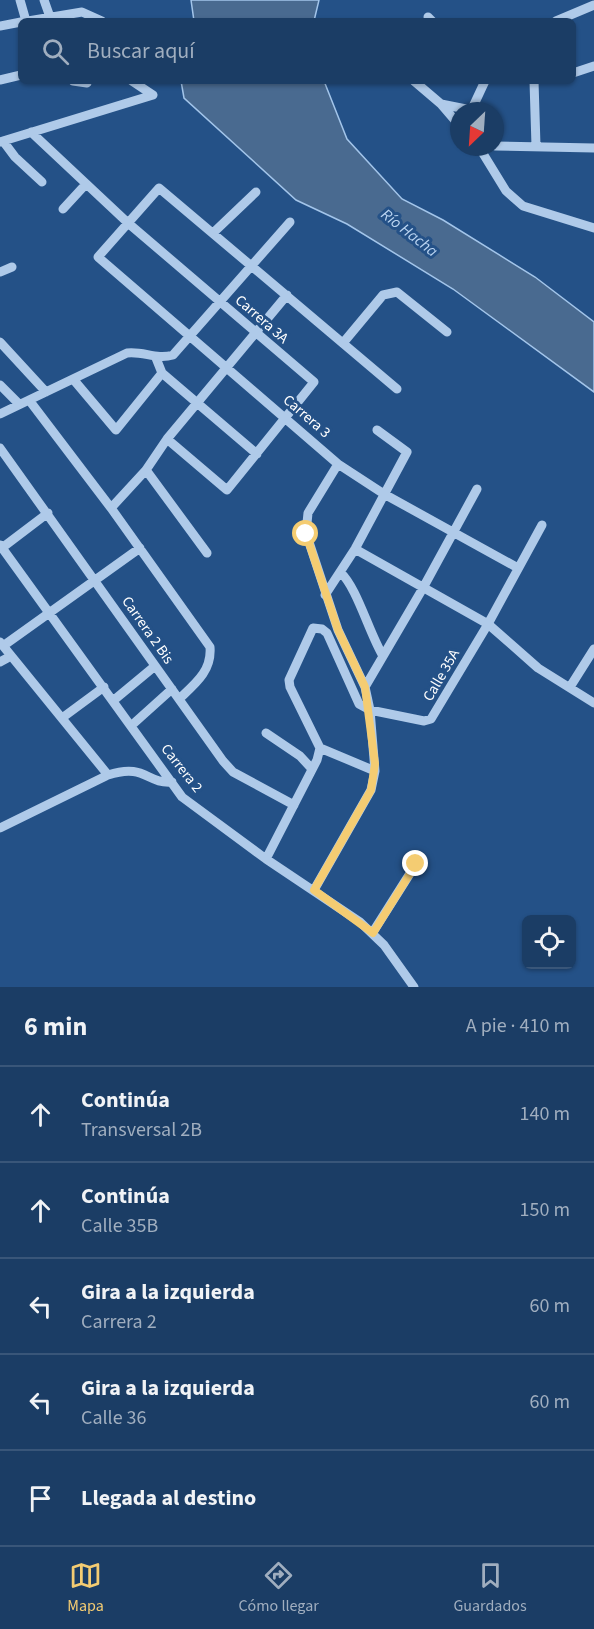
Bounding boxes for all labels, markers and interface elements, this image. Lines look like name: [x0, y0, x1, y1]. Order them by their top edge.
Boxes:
search box: [18, 18, 576, 84]
icon: search: [39, 35, 72, 68]
text: Buscar aquí: [87, 35, 195, 67]
north arrow: [450, 102, 504, 156]
water label: Río Hacha: [376, 204, 443, 262]
street label: Carrera 3A: [230, 290, 294, 349]
street label: Carrera 3: [278, 390, 335, 443]
route start: [292, 520, 318, 546]
street label: Carrera 2 Bis: [116, 592, 179, 668]
street label: Calle 35A: [418, 644, 465, 705]
street label: Carrera 2: [156, 740, 207, 797]
route end: [402, 850, 428, 876]
map controls: [522, 915, 576, 969]
button: locate: [522, 915, 576, 969]
text: 6 min: [24, 1008, 87, 1045]
text: A pie · 410 m: [466, 1012, 570, 1040]
text: Continúa: [81, 1084, 170, 1116]
icon: ahead: [24, 1098, 57, 1131]
text: 140 m: [520, 1100, 570, 1128]
text: Transversal 2B: [81, 1116, 202, 1144]
text: Continúa: [81, 1180, 170, 1212]
icon: ahead: [24, 1194, 57, 1227]
text: 150 m: [520, 1196, 570, 1224]
text: Calle 35B: [81, 1212, 158, 1240]
text: Gira a la izquierda: [81, 1276, 255, 1308]
icon: left: [24, 1290, 57, 1323]
text: 60 m: [530, 1292, 570, 1320]
text: Carrera 2: [81, 1308, 157, 1336]
text: Gira a la izquierda: [81, 1372, 255, 1404]
icon: left: [24, 1386, 57, 1419]
text: 60 m: [530, 1388, 570, 1416]
text: Calle 36: [81, 1404, 147, 1432]
icon: arrive: [24, 1482, 57, 1515]
text: Llegada al destino: [81, 1482, 256, 1514]
tab: Mapa: [67, 1559, 104, 1617]
tab: Cómo llegar: [238, 1559, 319, 1617]
tab: Guardados: [453, 1559, 527, 1617]

